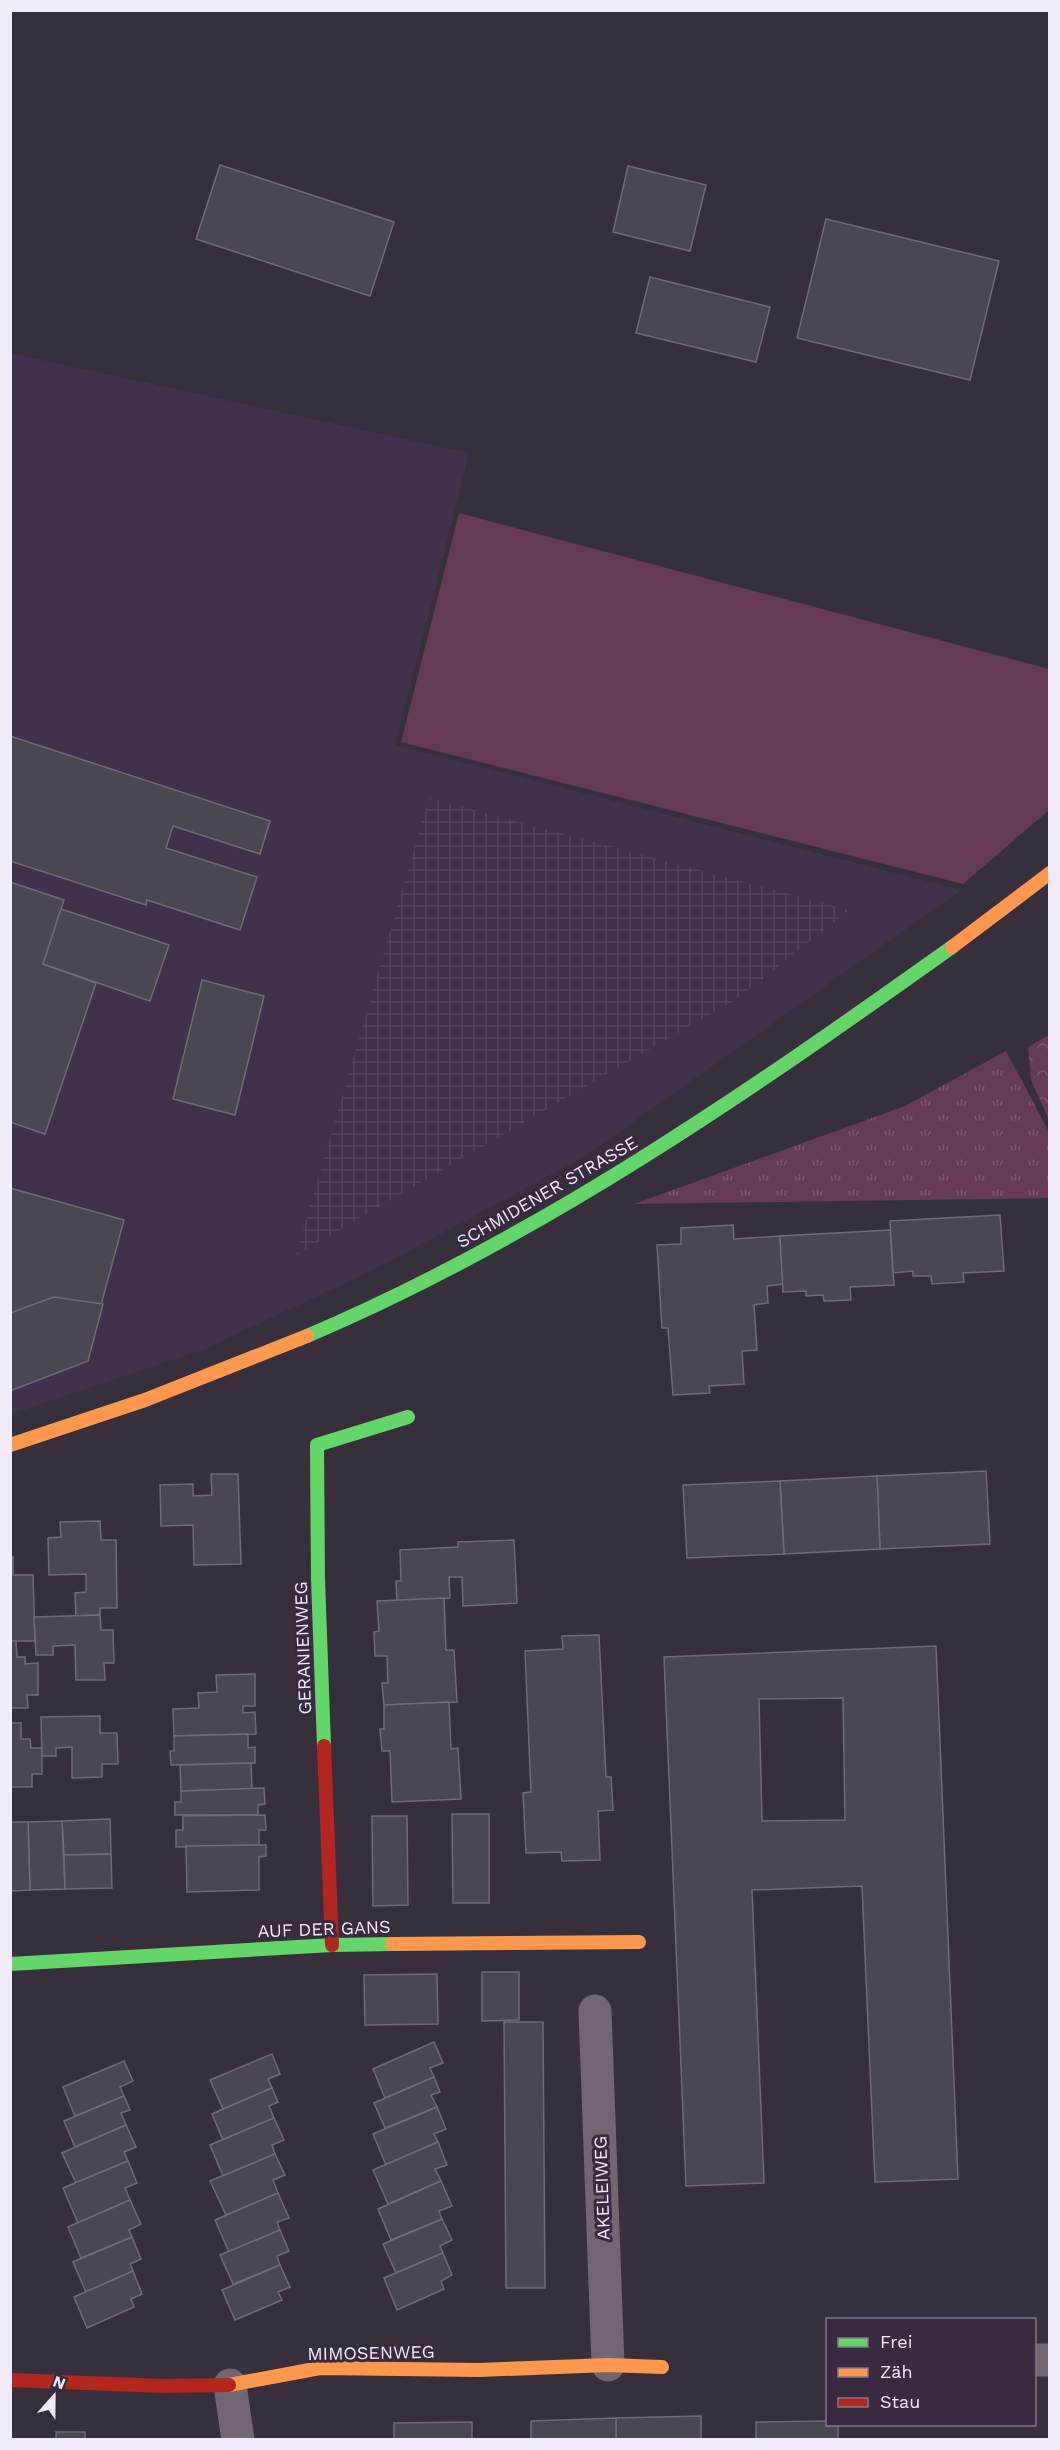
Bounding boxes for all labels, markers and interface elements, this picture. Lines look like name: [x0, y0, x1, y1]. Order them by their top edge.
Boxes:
street label: SCHMIDENER STRASSE: [453, 1131, 641, 1252]
street label: GERANIENWEG: [290, 1581, 315, 1715]
street label: AUF DER GANS: [257, 1916, 391, 1941]
street label: AKELEIWEG: [589, 2136, 614, 2241]
legend: [826, 2318, 1036, 2426]
text: Frei: [880, 2331, 912, 2352]
street label: MIMOSENWEG: [307, 2341, 435, 2364]
text: Zäh: [880, 2361, 913, 2382]
north arrow: [24, 2366, 84, 2426]
text: N: [50, 2371, 68, 2393]
text: Stau: [880, 2391, 920, 2412]

